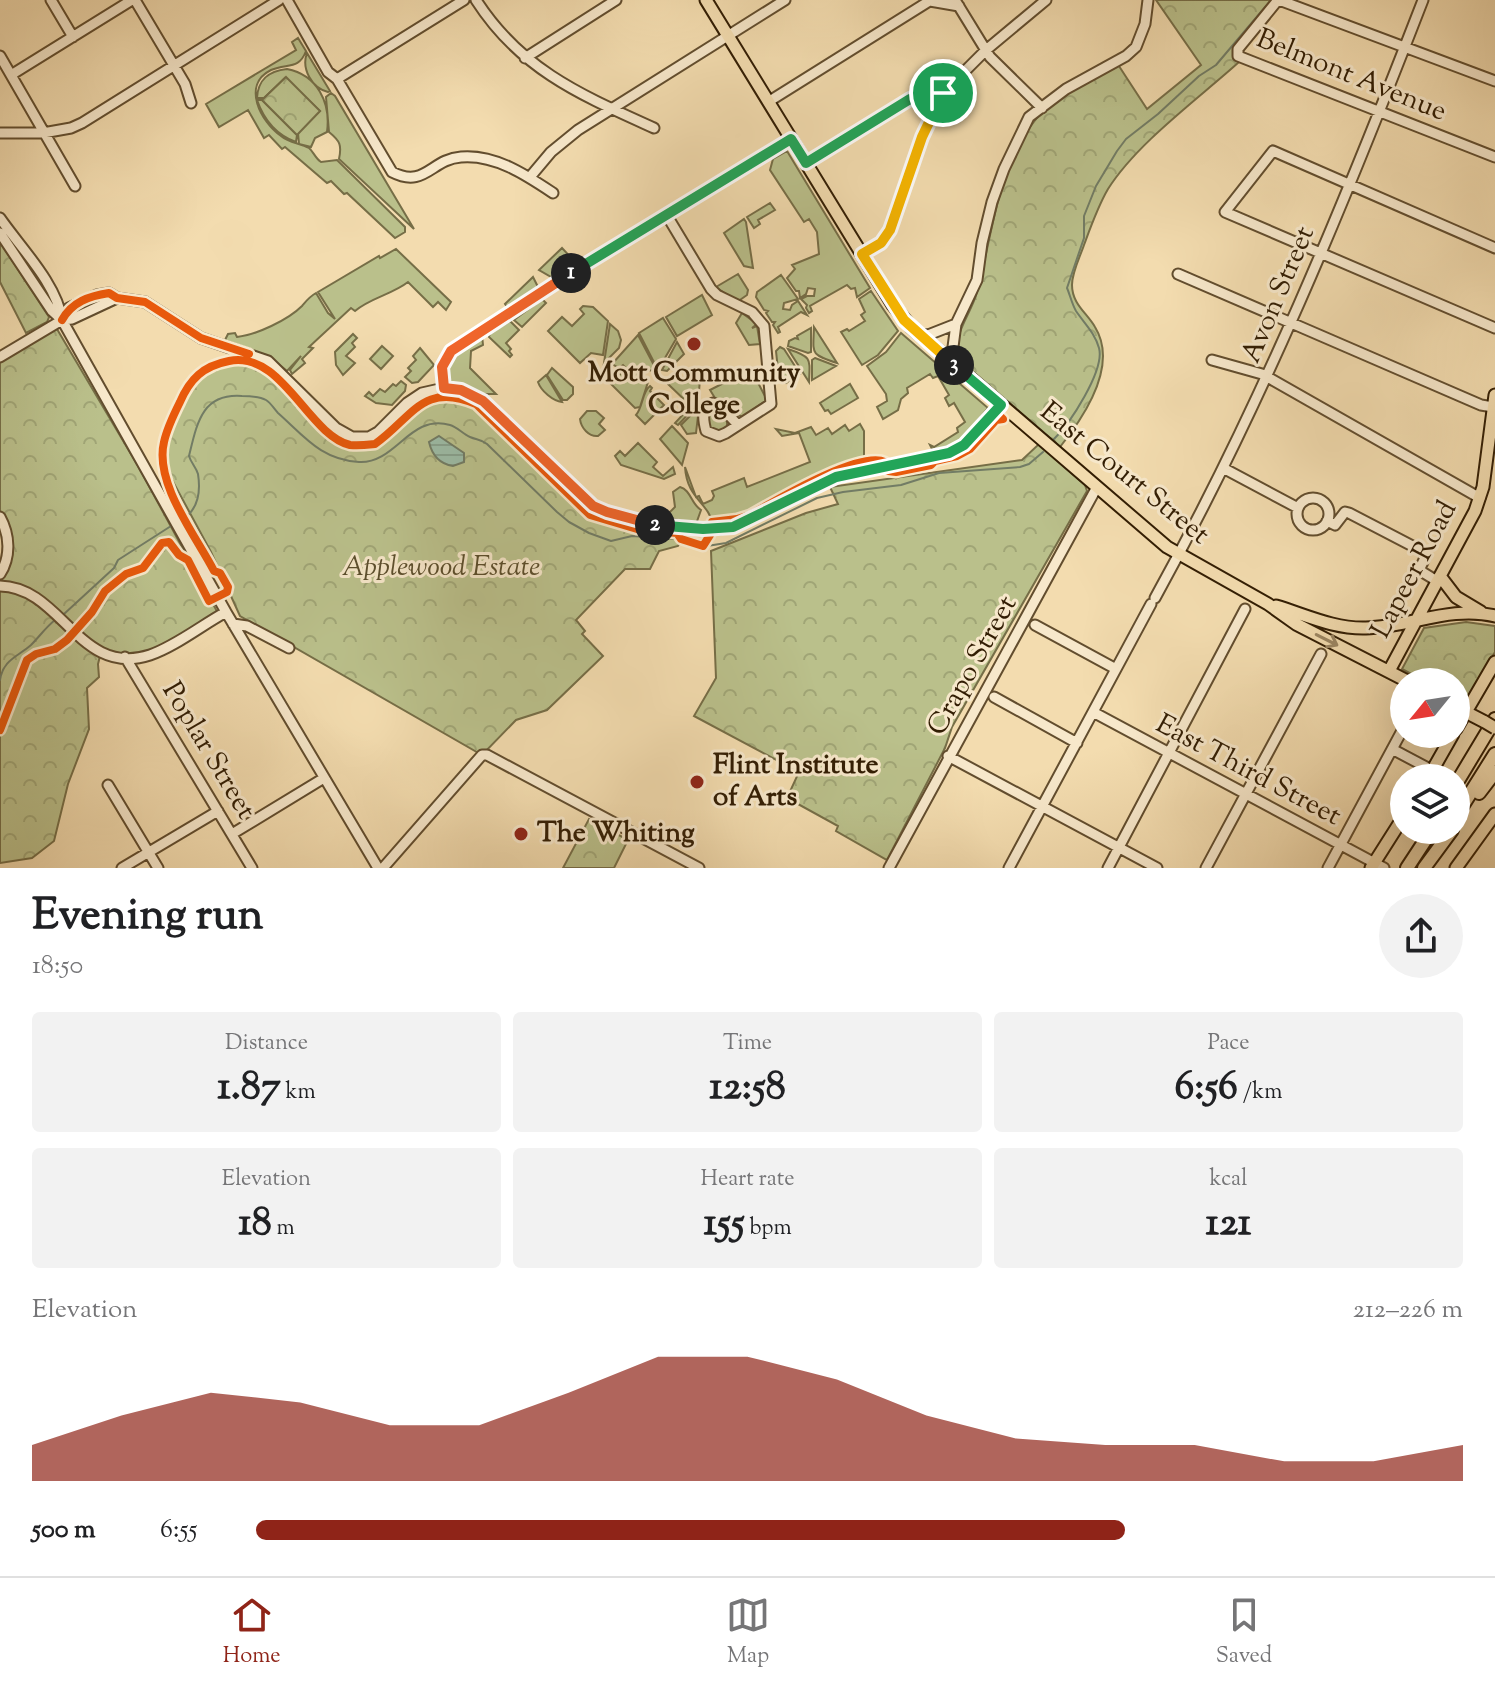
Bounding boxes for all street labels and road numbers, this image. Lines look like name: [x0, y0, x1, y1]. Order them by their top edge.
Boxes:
street label: Belmont Avenue: [1250, 20, 1452, 132]
street label: Avon Street: [1232, 220, 1326, 370]
street label: East Court Street: [1031, 393, 1218, 555]
street label: Lapeer Road: [1362, 494, 1468, 646]
street label: Crapo Street: [918, 588, 1028, 743]
street label: Poplar Street: [151, 675, 265, 828]
street label: East Third Street: [1148, 705, 1348, 837]

